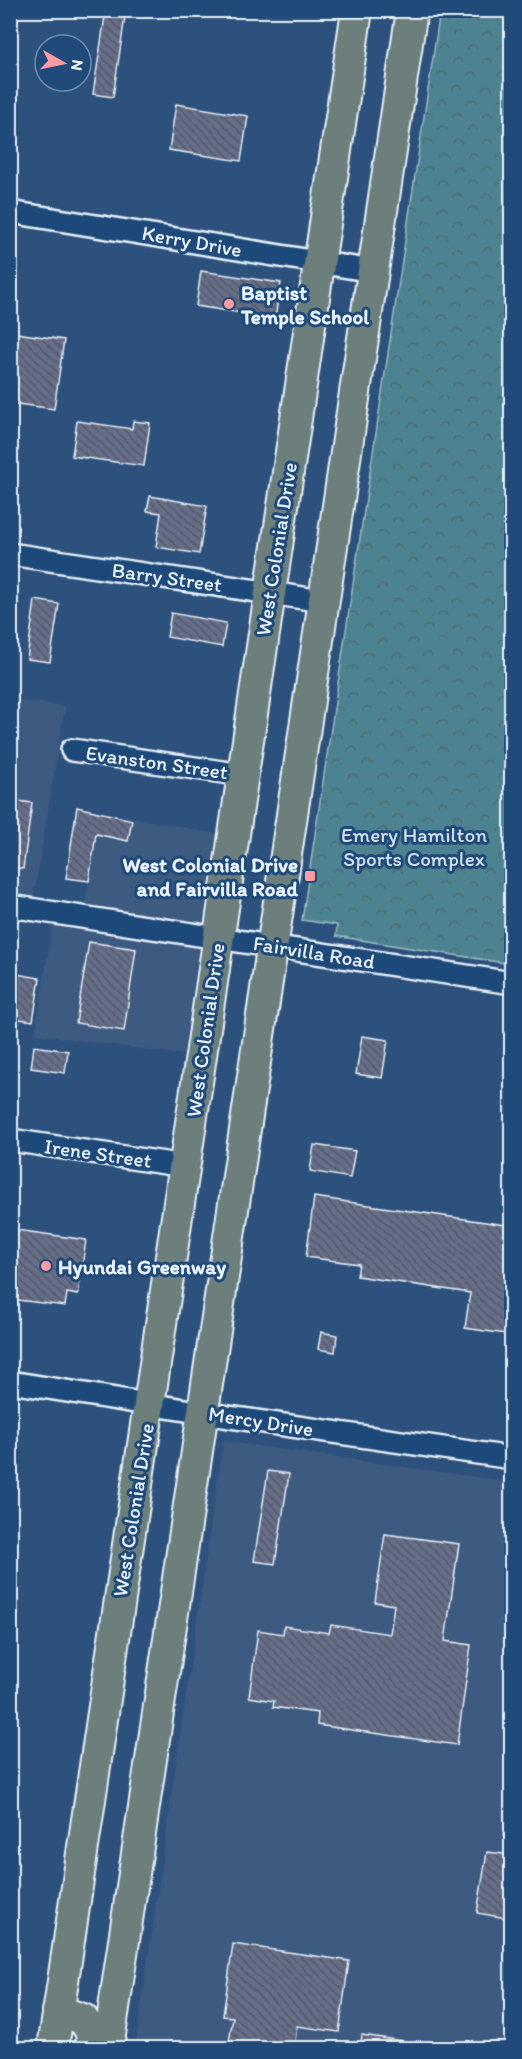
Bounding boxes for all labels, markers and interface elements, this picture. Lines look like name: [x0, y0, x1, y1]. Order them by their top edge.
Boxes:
north arrow: [33, 33, 93, 93]
text: N: [67, 58, 88, 72]
street label: Kerry Drive: [140, 220, 244, 262]
place label: Baptist Temple School: [240, 280, 370, 330]
marker: Baptist Temple School: [222, 297, 236, 311]
street label: West Colonial Drive: [250, 460, 302, 638]
street label: Barry Street: [110, 557, 224, 597]
street label: Evanston Street: [84, 740, 230, 784]
park label: Emery Hamilton Sports Complex: [341, 822, 487, 871]
place label: West Colonial Drive and Fairvilla Road: [122, 852, 298, 901]
marker: West Colonial Drive and Fairvilla Road: [303, 869, 317, 883]
street label: Fairvilla Road: [251, 930, 377, 974]
street label: West Colonial Drive: [180, 941, 230, 1119]
street label: Irene Street: [43, 1133, 153, 1173]
place label: Hyundai Greenway: [58, 1254, 226, 1280]
marker: Hyundai Greenway: [39, 1259, 53, 1273]
street label: Mercy Drive: [207, 1400, 315, 1442]
street label: West Colonial Drive: [107, 1421, 159, 1599]

